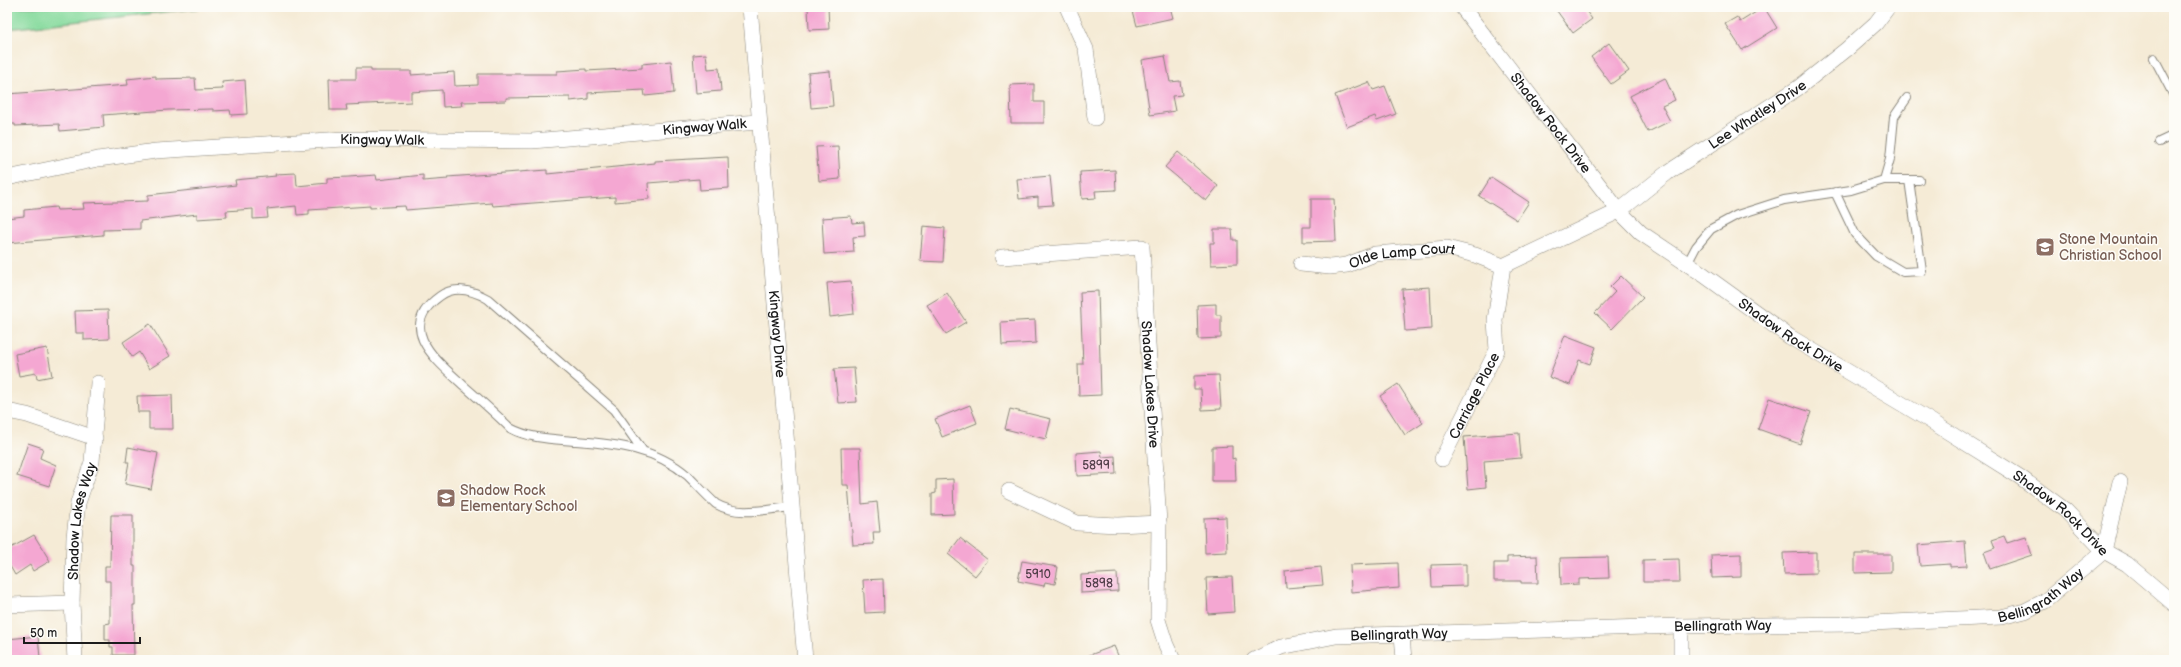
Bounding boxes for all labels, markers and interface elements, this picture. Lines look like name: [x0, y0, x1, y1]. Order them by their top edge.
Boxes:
street label: Shadow Rock Drive: [1507, 69, 1595, 176]
street label: Lee Whatley Drive: [1705, 76, 1810, 152]
street label: Kingway Walk: [662, 114, 747, 138]
street label: Kingway Walk: [340, 130, 424, 148]
place label: Stone Mountain Christian School: [2059, 231, 2162, 264]
school or university icon: Stone Mountain Christian School: [2034, 236, 2056, 258]
street label: Olde Lamp Court: [1346, 239, 1458, 272]
street label: Kingway Drive: [765, 289, 790, 378]
street label: Shadow Rock Drive: [1735, 294, 1847, 376]
street label: Shadow Lakes Drive: [1138, 320, 1163, 449]
street label: Carriage Place: [1445, 349, 1503, 442]
house number: 5899: [1082, 458, 1110, 473]
street label: Shadow Lakes Way: [64, 459, 100, 580]
street label: Shadow Rock Drive: [2010, 466, 2112, 559]
place label: Shadow Rock Elementary School: [460, 482, 578, 515]
school or university icon: Shadow Rock Elementary School: [435, 487, 457, 509]
street label: Bellingrath Way: [1996, 563, 2087, 626]
house number: 5910: [1025, 567, 1051, 582]
house number: 5898: [1085, 576, 1113, 591]
street label: Bellingrath Way: [1674, 616, 1772, 635]
scale bar: [24, 619, 140, 645]
street label: Bellingrath Way: [1350, 624, 1449, 644]
text: 50 m: [30, 626, 57, 641]

